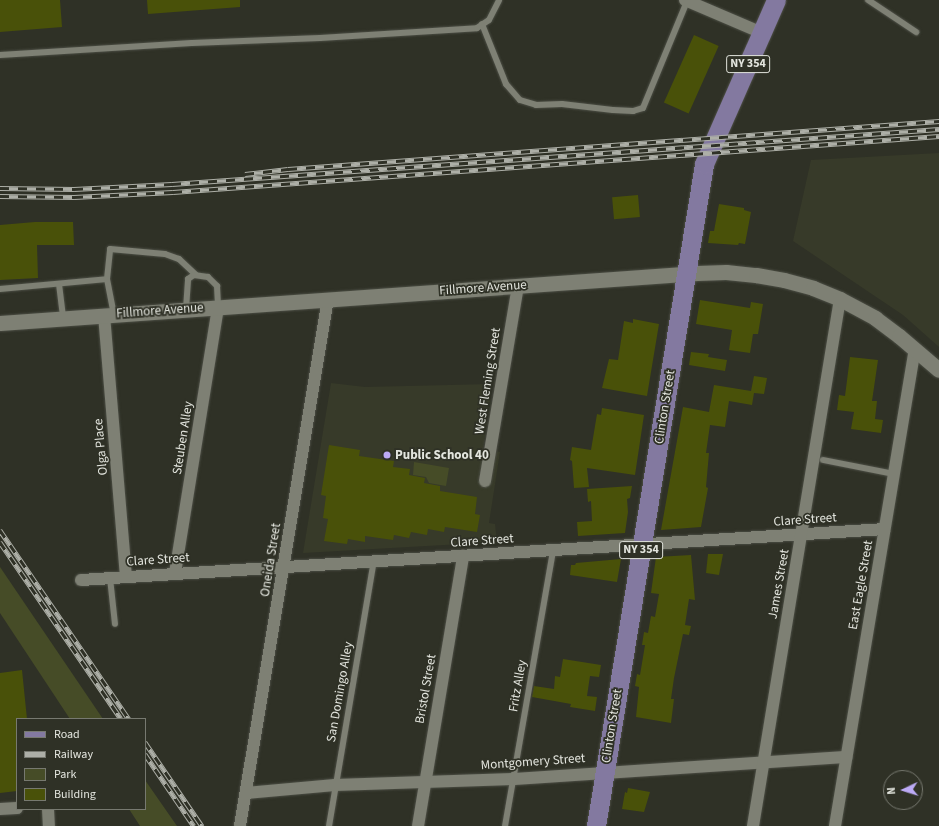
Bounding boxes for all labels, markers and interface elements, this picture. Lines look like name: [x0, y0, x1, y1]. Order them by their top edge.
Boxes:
road number: NY 354: [726, 54, 770, 74]
street label: Fillmore Avenue: [439, 277, 527, 299]
street label: Fillmore Avenue: [116, 300, 204, 322]
street label: West Fleming Street: [472, 327, 504, 435]
street label: Clinton Street: [651, 369, 679, 445]
street label: Steuben Alley: [170, 400, 196, 476]
street label: Olga Place: [91, 418, 111, 476]
place label: Public School 40: [395, 447, 489, 463]
marker: Public School 40: [382, 450, 392, 460]
street label: Clare Street: [773, 510, 837, 530]
street label: Oneida Street: [257, 522, 285, 598]
street label: Clare Street: [450, 531, 514, 551]
street label: East Eagle Street: [845, 539, 877, 631]
road number: NY 354: [619, 540, 663, 560]
street label: James Street: [765, 548, 793, 620]
street label: Clare Street: [126, 550, 190, 570]
street label: San Domingo Alley: [323, 641, 357, 743]
street label: Bristol Street: [412, 653, 440, 725]
street label: Fritz Alley: [506, 659, 530, 713]
street label: Clinton Street: [598, 688, 626, 764]
legend: [16, 718, 146, 810]
text: Road: [54, 726, 80, 743]
text: Railway: [54, 746, 93, 763]
street label: Montgomery Street: [480, 751, 586, 773]
text: Park: [54, 766, 76, 783]
north arrow: [883, 770, 923, 810]
text: Building: [54, 786, 96, 803]
text: N: [884, 787, 899, 795]

